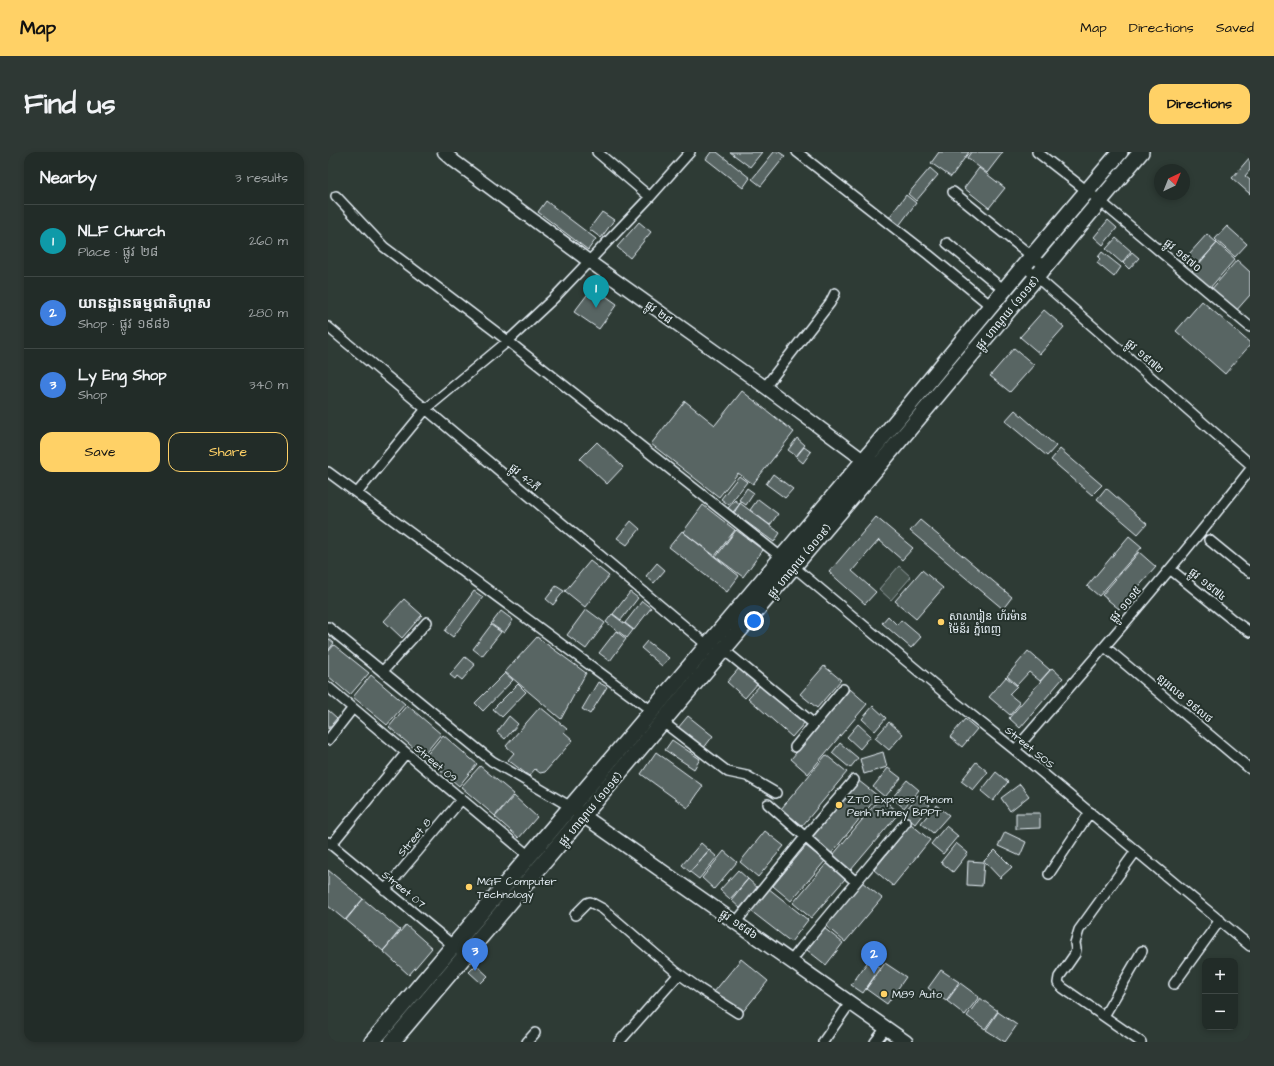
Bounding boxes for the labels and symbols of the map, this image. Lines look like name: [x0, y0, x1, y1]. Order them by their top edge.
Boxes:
north arrow: [1154, 164, 1190, 200]
street label: ផ្លូវ ១៩៧០: [1159, 235, 1205, 277]
street label: ផ្លូវ ហាណូយ (១០១៩): [972, 273, 1044, 355]
pin: 1: [583, 275, 609, 308]
street label: ផ្លូវ ២៨: [641, 297, 675, 329]
street label: ផ្លូវ ១៩៧២: [1121, 336, 1167, 379]
street label: ផ្លូវ 42ភី: [505, 460, 543, 496]
street label: ផ្លូវ ហាណូយ (១០១៩): [764, 521, 836, 603]
street label: ផ្លូវ ១៩៧៤: [1184, 565, 1230, 606]
street label: ផ្លូវ ១០១៥: [1106, 583, 1147, 627]
place label: សាលារៀន ហ័រម៉ាន ម៉ៃន័រ ភ្នំពេញ: [949, 609, 1027, 637]
your location: [744, 611, 764, 631]
marker: សាលារៀន ហ័រម៉ាន ម៉ៃន័រ ភ្នំពេញ: [936, 617, 946, 627]
street label: ន្ឡរលេខ ១៩លថ: [1153, 670, 1216, 726]
street label: Street SOS: [1002, 723, 1058, 772]
street label: Street 09: [411, 741, 460, 786]
street label: ផ្លូវ ហាណូយ (១០១៩): [555, 769, 627, 851]
place label: ZTO Express Phnom Penh Thmey BPPT: [847, 792, 953, 821]
marker: ZTO Express Phnom Penh Thmey BPPT: [834, 800, 844, 810]
street label: Street 8: [394, 815, 435, 860]
street label: Street 07: [379, 867, 429, 912]
place label: MGF Computer Technology: [477, 874, 556, 903]
marker: MGF Computer Technology: [464, 882, 474, 892]
street label: ផ្លូវ ១៩៨៦: [716, 906, 761, 945]
pin: 3: [462, 938, 488, 971]
pin: 2: [861, 941, 887, 974]
place label: M89 Auto: [892, 987, 943, 1002]
marker: M89 Auto: [879, 989, 889, 999]

